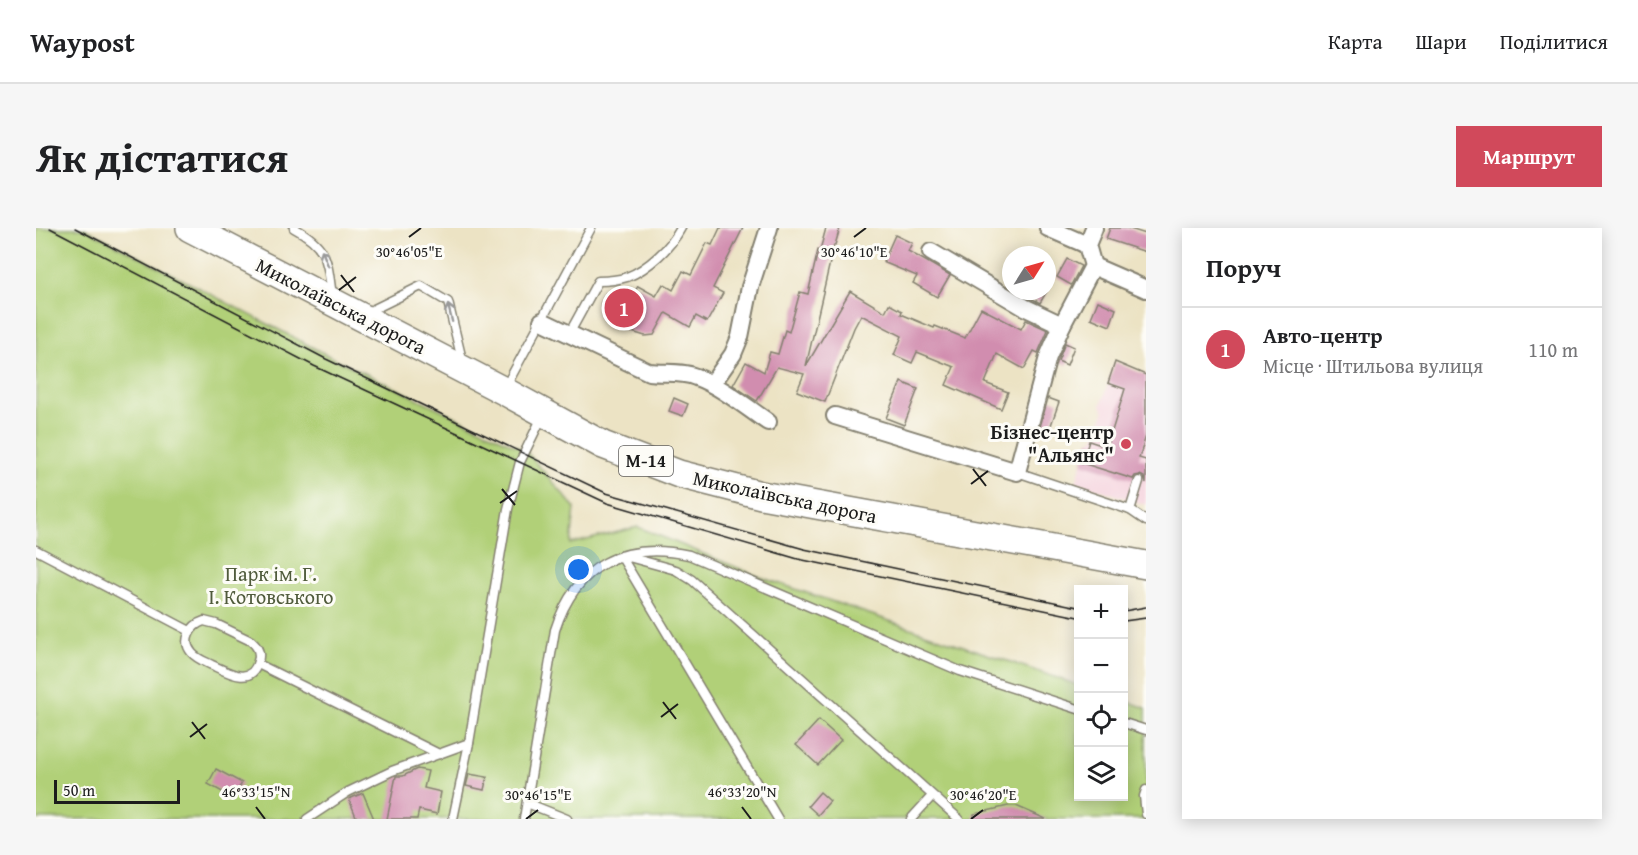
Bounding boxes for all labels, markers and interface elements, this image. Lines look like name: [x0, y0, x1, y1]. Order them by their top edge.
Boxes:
text: Waypost: [30, 21, 135, 62]
text: Карта: [1328, 26, 1382, 57]
text: Шари: [1415, 26, 1467, 57]
text: Поділитися: [1500, 26, 1608, 57]
text: Як дістатися: [36, 126, 288, 187]
button: Маршрут: [1456, 126, 1602, 187]
text: 30°46'05"E: [376, 241, 443, 262]
text: 30°46'10"E: [821, 241, 888, 262]
north arrow: [1002, 246, 1056, 300]
text: Поруч: [1206, 248, 1281, 287]
street label: Миколаївська дорога: [251, 250, 432, 361]
one-way arrow: [318, 250, 329, 268]
pin: 1: [604, 286, 644, 331]
one-way arrow: [444, 304, 456, 323]
text: Авто-центр: [1263, 319, 1383, 351]
text: 1: [1220, 335, 1231, 364]
text: 110 m: [1528, 335, 1578, 364]
text: Місце · Штильова вулиця: [1263, 351, 1483, 380]
place label: Бізнес-центр "Альянс": [991, 417, 1114, 469]
marker: Бізнес-центр "Альянс": [1119, 437, 1133, 451]
road number: М-14: [619, 446, 673, 476]
street label: Миколаївська дорога: [690, 463, 880, 530]
your location: [564, 555, 593, 584]
park label: Парк ім. Г. І. Котовського: [208, 559, 334, 611]
map controls: [1074, 585, 1128, 801]
button: +: [1074, 585, 1128, 639]
button: −: [1074, 639, 1128, 693]
button: locate: [1074, 693, 1128, 747]
button: layers: [1074, 747, 1128, 801]
scale bar: [54, 777, 180, 804]
text: 50 m: [63, 778, 95, 802]
text: 46°33'15"N: [222, 781, 291, 802]
text: 46°33'20"N: [708, 781, 777, 802]
text: 30°46'15"E: [505, 784, 572, 805]
text: 30°46'20"E: [950, 784, 1017, 805]

